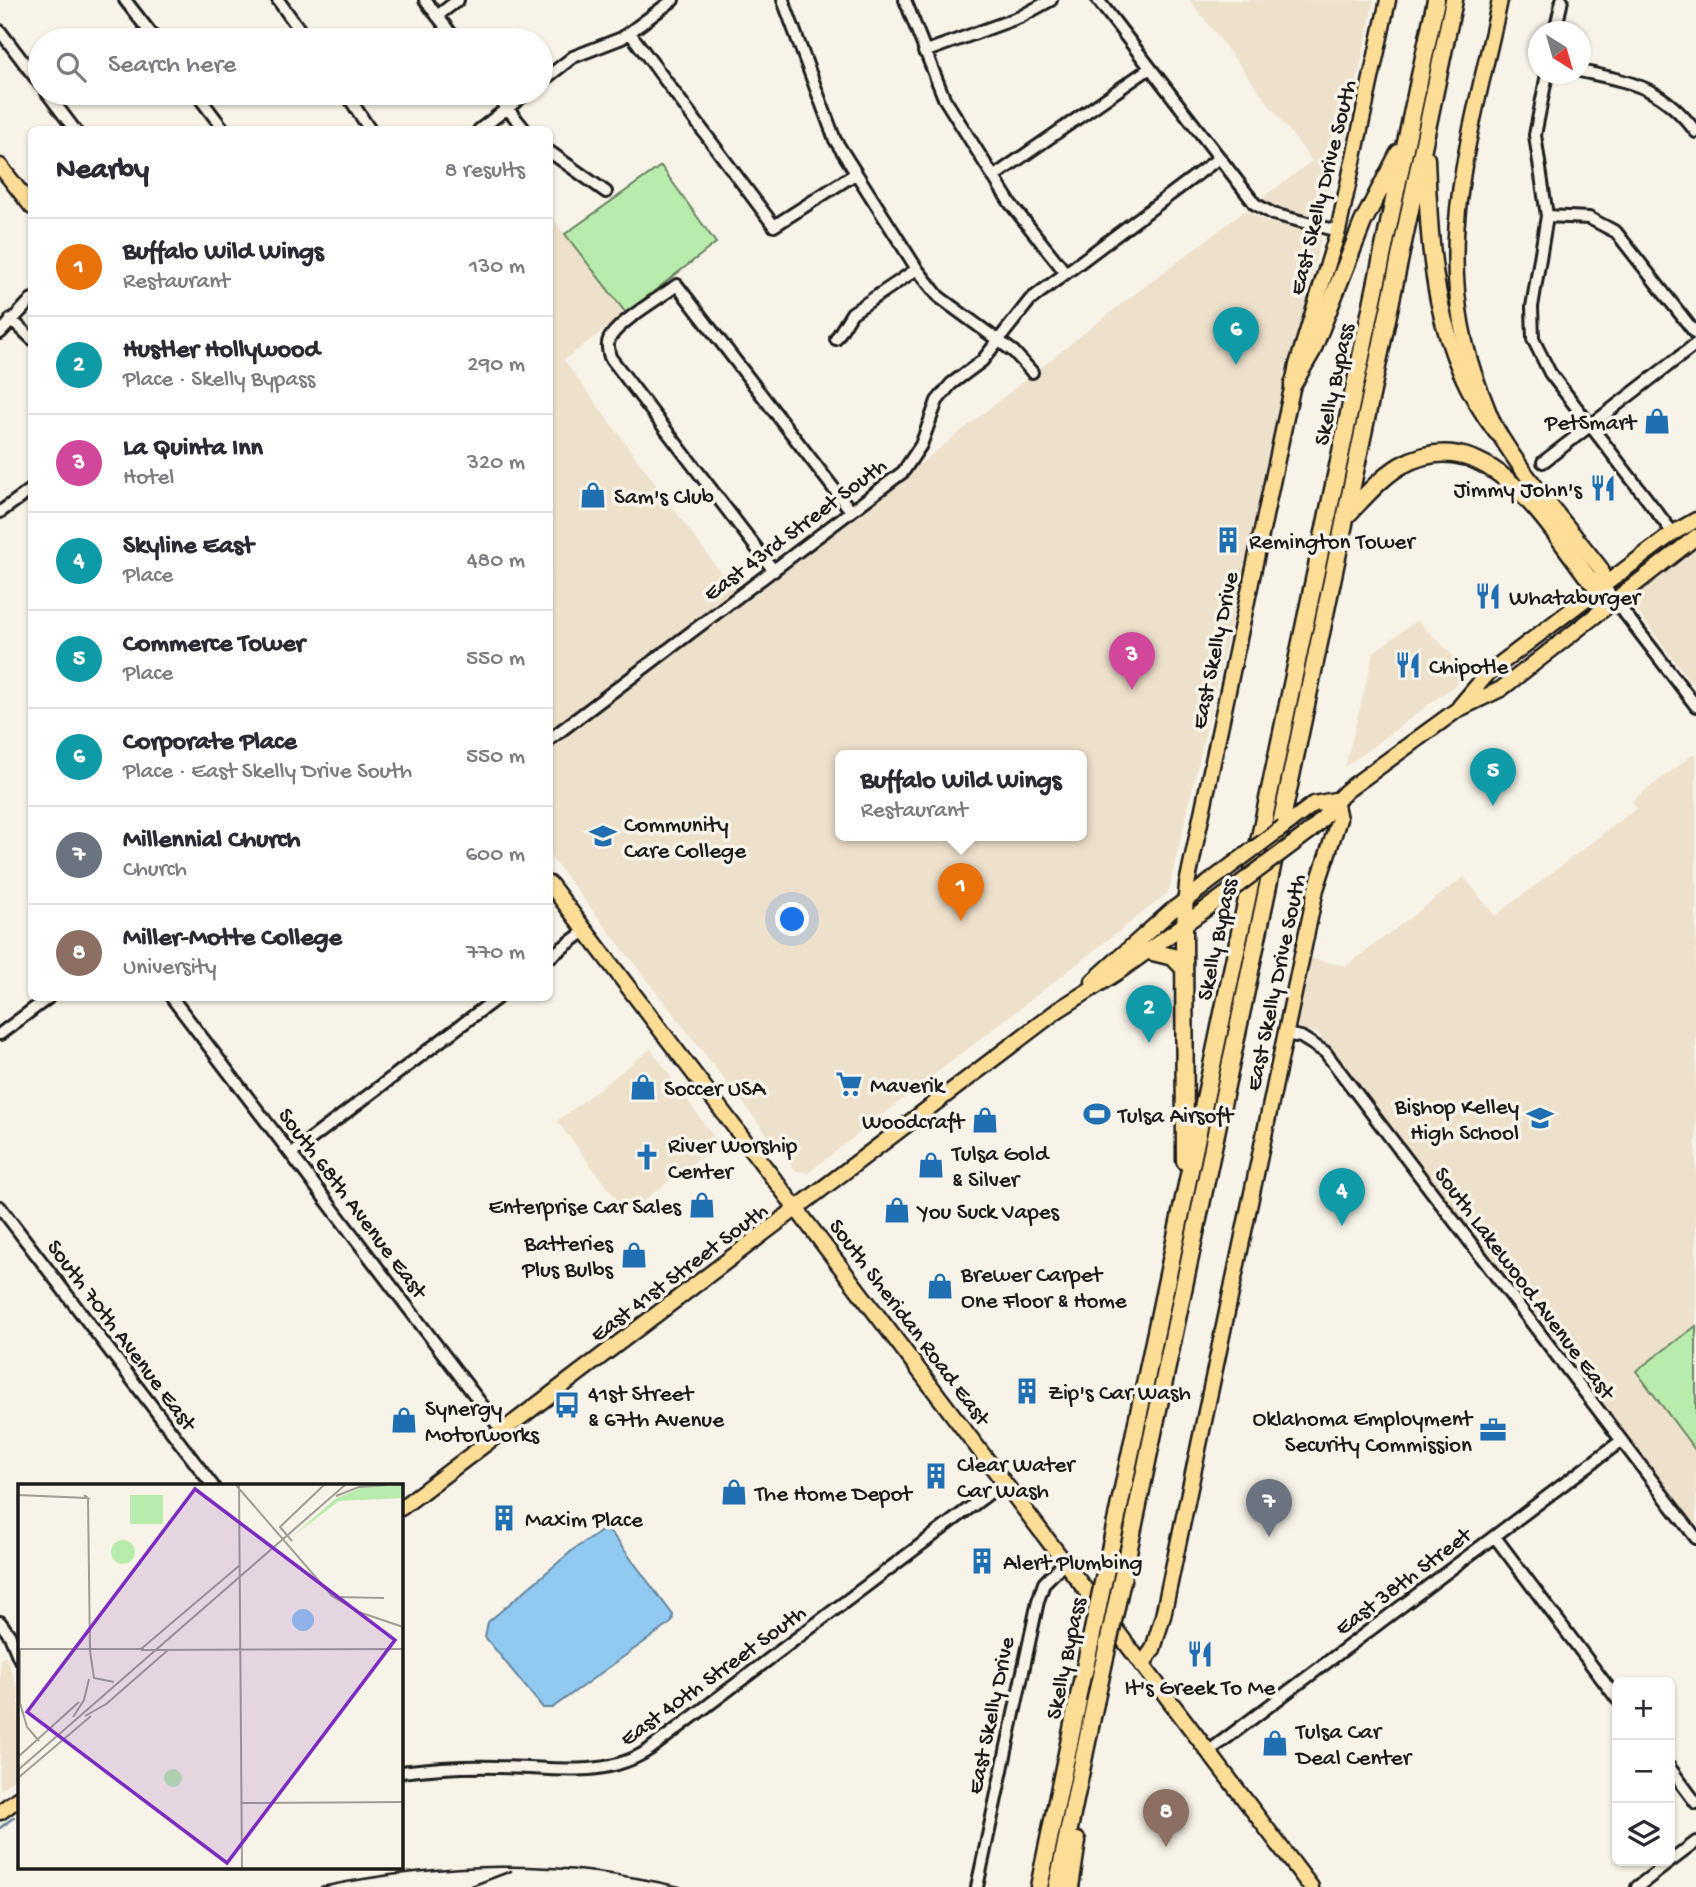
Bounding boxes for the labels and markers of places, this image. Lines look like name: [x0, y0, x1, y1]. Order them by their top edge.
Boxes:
pin: 6: [1213, 307, 1259, 365]
shop icon: PetSmart: [1642, 406, 1672, 436]
place label: PetSmart: [1544, 411, 1638, 438]
restaurant icon: Jimmy John's: [1588, 473, 1618, 503]
place label: Jimmy John's: [1454, 478, 1583, 505]
shop icon: Sam's Club: [578, 480, 608, 510]
place label: Sam's Club: [614, 485, 714, 512]
building icon: Remington Tower: [1213, 525, 1243, 555]
place label: Remington Tower: [1249, 530, 1416, 557]
restaurant icon: Whataburger: [1473, 581, 1503, 611]
place label: Whataburger: [1509, 586, 1642, 613]
pin: 3: [1109, 632, 1155, 690]
restaurant icon: Chipotle: [1393, 650, 1423, 680]
place label: Chipotle: [1429, 655, 1510, 682]
pin: 5: [1470, 748, 1516, 806]
place label: Community Care College: [624, 813, 747, 866]
school or university icon: Community Care College: [588, 821, 618, 851]
pin: 1: [938, 863, 984, 921]
pin: 2: [1126, 985, 1172, 1043]
supermarket icon: Maverik: [834, 1069, 864, 1099]
shop icon: Soccer USA: [628, 1072, 658, 1102]
place label: Maverik: [870, 1074, 947, 1101]
place label: Soccer USA: [664, 1077, 767, 1104]
place label: Bishop Kelley High School: [1394, 1095, 1519, 1148]
sports icon: Tulsa Airsoft: [1082, 1099, 1112, 1129]
school or university icon: Bishop Kelley High School: [1525, 1103, 1555, 1133]
place label: Tulsa Airsoft: [1116, 1104, 1235, 1131]
shop icon: Woodcraft: [970, 1105, 1000, 1135]
place label: Woodcraft: [862, 1110, 966, 1137]
place label: River Worship Center: [668, 1134, 797, 1187]
church icon: River Worship Center: [632, 1142, 662, 1172]
place label: Tulsa Gold & Silver: [950, 1142, 1050, 1195]
shop icon: Tulsa Gold & Silver: [916, 1150, 946, 1180]
pin: 4: [1319, 1168, 1365, 1226]
shop icon: Enterprise Car Sales: [687, 1190, 717, 1220]
place label: Enterprise Car Sales: [488, 1195, 682, 1222]
shop icon: You Suck Vapes: [882, 1195, 912, 1225]
place label: You Suck Vapes: [916, 1200, 1060, 1227]
place label: Batteries Plus Bulbs: [521, 1232, 614, 1285]
shop icon: Batteries Plus Bulbs: [619, 1240, 649, 1270]
place label: Brewer Carpet One Floor & Home: [960, 1263, 1128, 1316]
shop icon: Brewer Carpet One Floor & Home: [925, 1271, 955, 1301]
building icon: Zip's Car Wash: [1012, 1376, 1042, 1406]
place label: Zip's Car Wash: [1048, 1381, 1191, 1408]
place label: 41st Street & 67th Avenue: [588, 1382, 725, 1435]
bus stop icon: 41st Street & 67th Avenue: [552, 1390, 582, 1420]
place label: Synergy Motorworks: [425, 1397, 540, 1450]
shop icon: Synergy Motorworks: [389, 1405, 419, 1435]
place label: Oklahoma Employment Security Commission: [1252, 1407, 1474, 1460]
office icon: Oklahoma Employment Security Commission: [1478, 1415, 1508, 1445]
place label: Clear Water Car Wash: [957, 1453, 1076, 1506]
building icon: Clear Water Car Wash: [921, 1461, 951, 1491]
shop icon: The Home Depot: [719, 1477, 749, 1507]
pin: 7: [1246, 1479, 1292, 1537]
place label: The Home Depot: [753, 1482, 913, 1509]
building icon: Maxim Place: [489, 1503, 519, 1533]
place label: Maxim Place: [525, 1508, 644, 1535]
building icon: Alert Plumbing: [967, 1546, 997, 1576]
place label: Alert Plumbing: [1003, 1551, 1143, 1578]
restaurant icon: It's Greek To Me: [1185, 1639, 1215, 1669]
place label: It's Greek To Me: [1125, 1676, 1277, 1703]
place label: Tulsa Car Deal Center: [1294, 1720, 1413, 1773]
shop icon: Tulsa Car Deal Center: [1260, 1728, 1290, 1758]
pin: 8: [1143, 1789, 1189, 1847]

